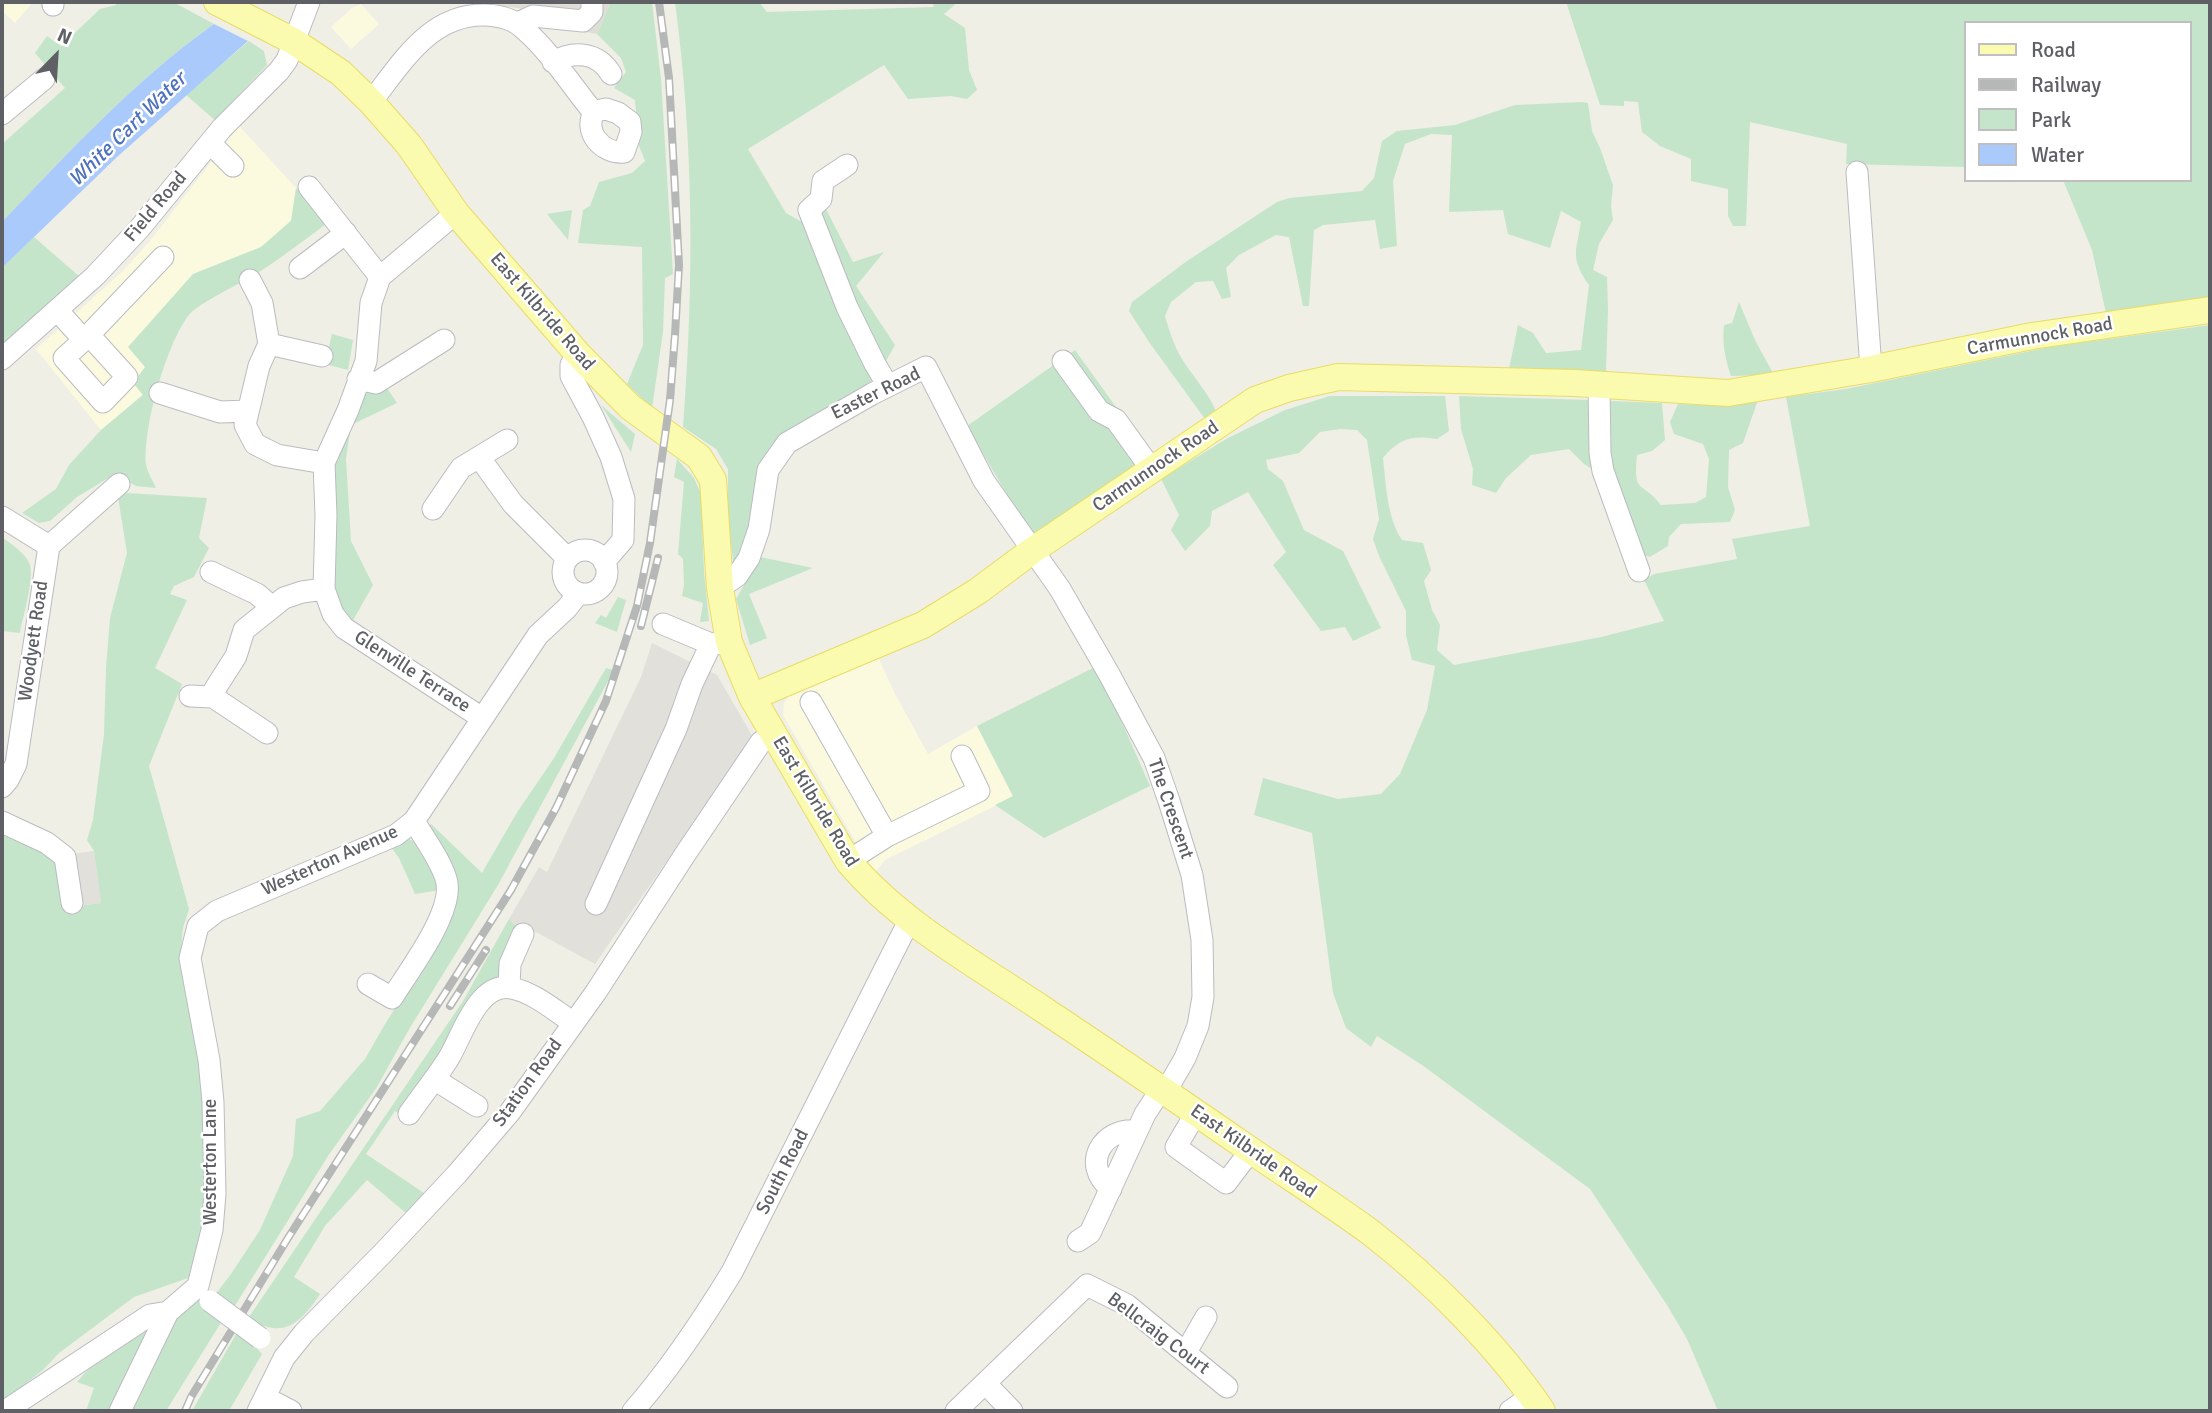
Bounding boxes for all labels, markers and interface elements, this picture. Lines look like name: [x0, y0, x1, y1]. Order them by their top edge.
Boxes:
north arrow: [21, 21, 91, 91]
legend: [1964, 21, 2191, 182]
text: N: [54, 23, 75, 50]
text: Road: [2031, 37, 2076, 63]
water label: White Cart Water: [64, 68, 192, 192]
text: Railway: [2031, 72, 2101, 98]
text: Park: [2031, 107, 2071, 133]
text: Water: [2031, 142, 2084, 168]
street label: Field Road: [120, 167, 192, 247]
street label: East Kilbride Road: [485, 249, 599, 375]
street label: Carmunnock Road: [1965, 313, 2115, 361]
street label: Easter Road: [828, 363, 924, 425]
street label: Carmunnock Road: [1089, 416, 1223, 518]
street label: Woodyett Road: [14, 579, 54, 703]
street label: Glenville Terrace: [349, 626, 475, 718]
street label: East Kilbride Road: [767, 733, 863, 871]
street label: The Crescent: [1142, 756, 1198, 862]
street label: Westerton Avenue: [258, 821, 402, 901]
street label: Station Road: [488, 1034, 568, 1132]
street label: Westerton Lane: [200, 1099, 222, 1225]
street label: East Kilbride Road: [1186, 1100, 1320, 1204]
street label: South Road: [752, 1126, 814, 1218]
street label: Bellcraig Court: [1102, 1288, 1214, 1380]

